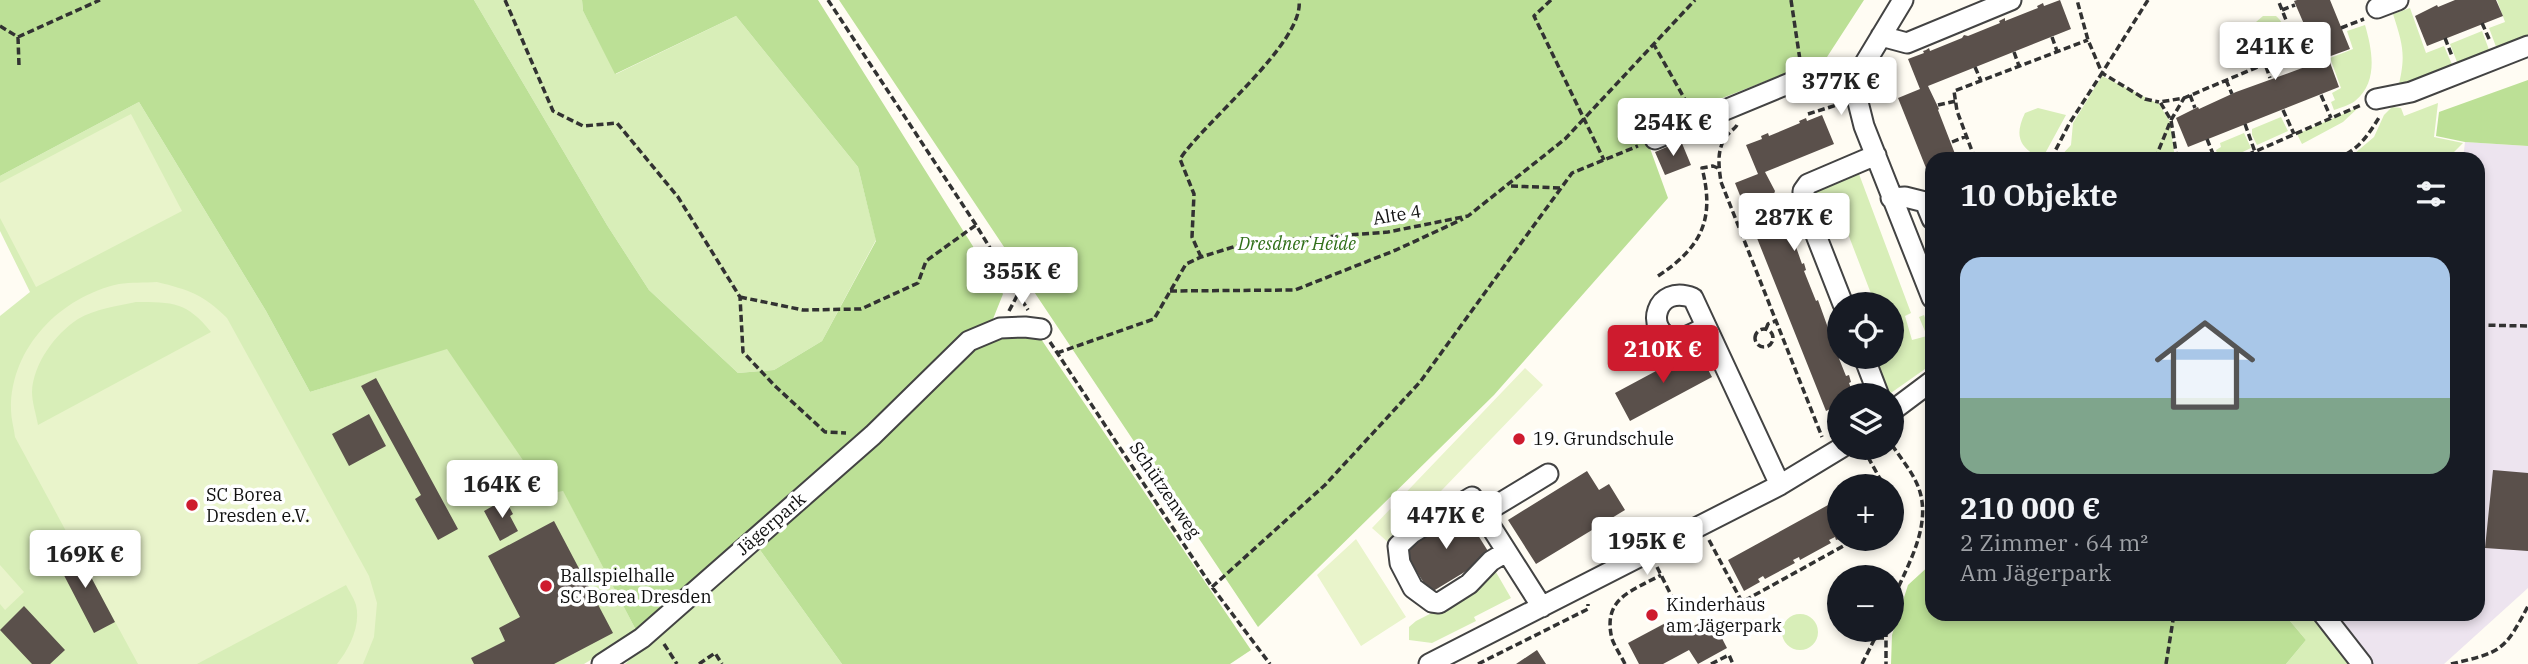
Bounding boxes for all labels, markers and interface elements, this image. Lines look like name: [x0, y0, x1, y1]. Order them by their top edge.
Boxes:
pin: 241K €: [2218, 22, 2332, 82]
text: 241K €: [2236, 30, 2314, 60]
pin: 377K €: [1784, 58, 1898, 117]
text: 377K €: [1802, 65, 1880, 95]
pin: 254K €: [1616, 99, 1730, 158]
text: 254K €: [1634, 106, 1712, 136]
text: 10 Objekte: [1960, 175, 2118, 214]
icon: filters: [2412, 175, 2450, 213]
pin: 287K €: [1737, 194, 1851, 253]
street label: Alte 4: [1371, 199, 1423, 230]
text: 287K €: [1755, 201, 1833, 231]
park label: Dresdner Heide: [1237, 232, 1356, 255]
pin: 355K €: [965, 247, 1079, 307]
text: 355K €: [983, 255, 1061, 285]
map controls: [1827, 292, 1904, 642]
button: locate: [1827, 292, 1904, 369]
icon: home: [2142, 302, 2268, 428]
pin: 210K €: [1606, 326, 1720, 385]
text: 210K €: [1624, 333, 1702, 363]
button: layers: [1827, 383, 1904, 460]
place label: 19. Grundschule: [1533, 427, 1674, 450]
marker: 19. Grundschule: [1511, 431, 1527, 447]
street label: Schützenweg: [1125, 437, 1206, 543]
pin: 164K €: [445, 461, 559, 520]
text: 164K €: [463, 468, 541, 498]
button: +: [1827, 474, 1904, 551]
place label: SC Borea Dresden e.V.: [206, 483, 310, 527]
street label: Jägerpark: [731, 487, 811, 560]
text: 210 000 €: [1960, 488, 2101, 527]
pin: 447K €: [1389, 491, 1503, 551]
marker: SC Borea Dresden e.V.: [184, 497, 200, 513]
text: 447K €: [1407, 499, 1485, 529]
pin: 195K €: [1590, 518, 1704, 577]
text: 195K €: [1608, 525, 1686, 555]
text: 2 Zimmer · 64 m²: [1960, 527, 2148, 557]
pin: 169K €: [28, 530, 142, 590]
text: 169K €: [46, 538, 124, 568]
text: Am Jägerpark: [1960, 557, 2111, 587]
place label: Ballspielhalle SC Borea Dresden: [560, 564, 712, 608]
button: −: [1827, 565, 1904, 642]
marker: Ballspielhalle SC Borea Dresden: [538, 578, 554, 594]
place label: Kinderhaus am Jägerpark: [1666, 593, 1782, 637]
marker: Kinderhaus am Jägerpark: [1644, 607, 1660, 623]

